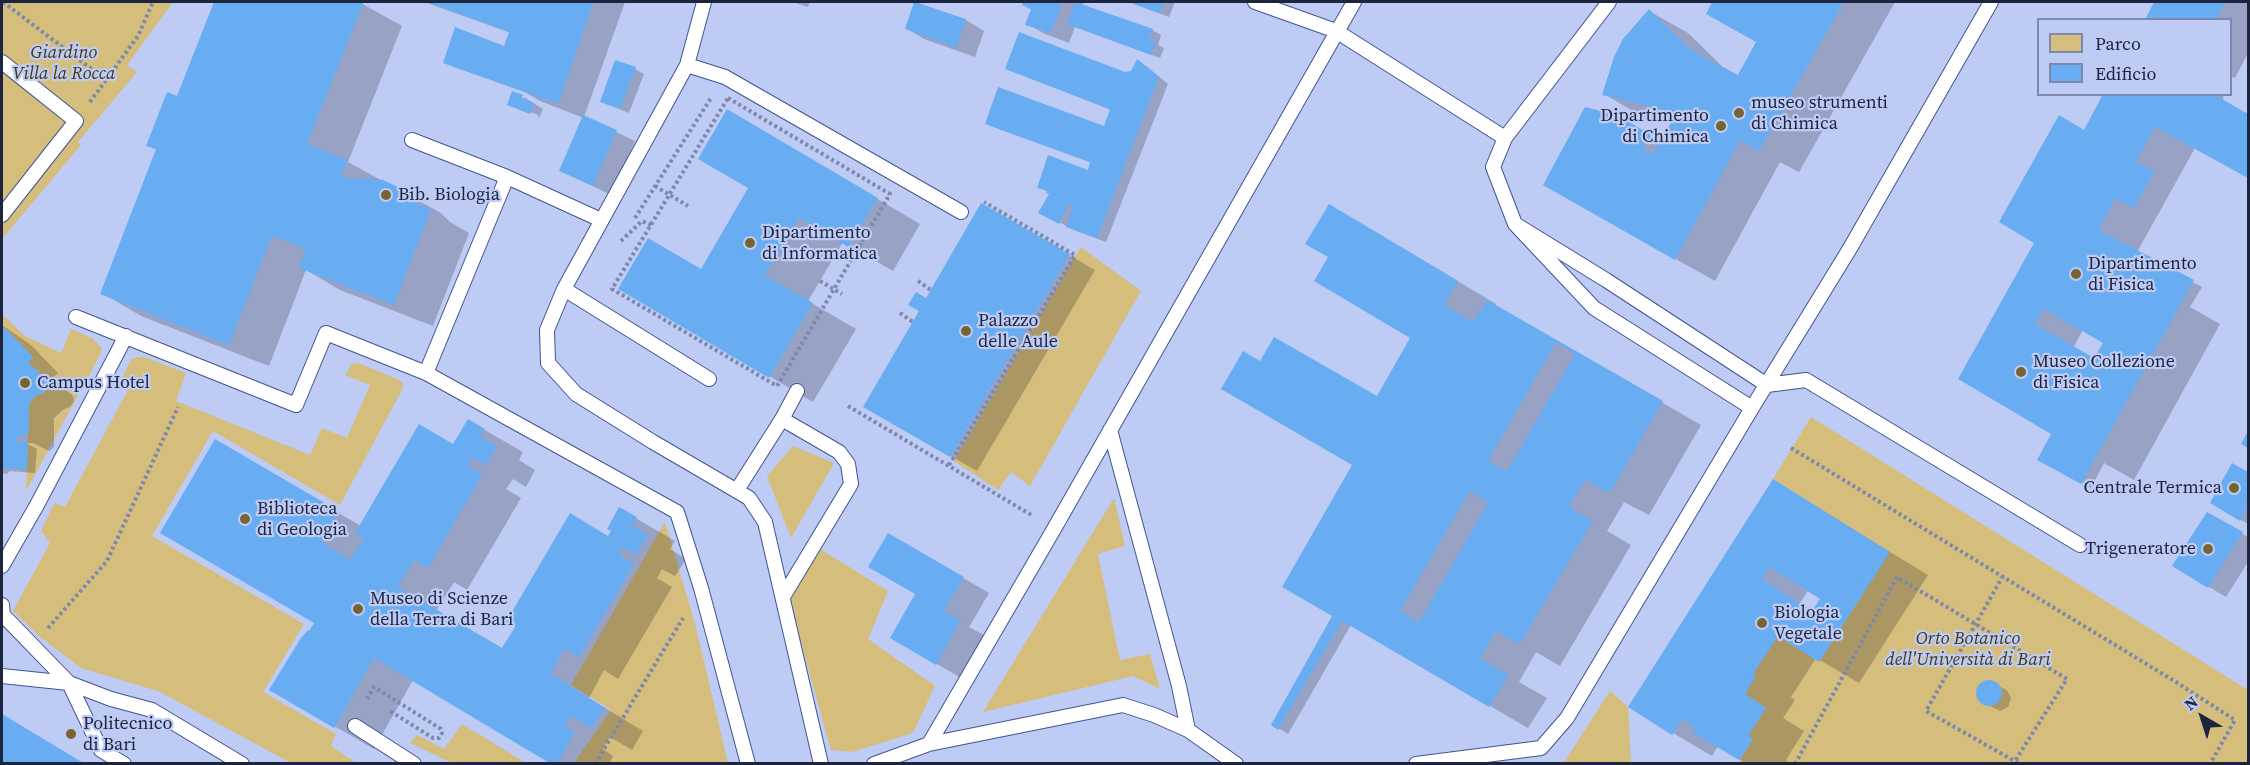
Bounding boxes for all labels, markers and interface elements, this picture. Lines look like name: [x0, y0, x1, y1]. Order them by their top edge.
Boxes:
legend: [2037, 18, 2232, 96]
text: Parco: [2095, 31, 2141, 56]
park label: Giardino Villa la Rocca: [13, 42, 115, 84]
text: Edificio: [2095, 61, 2156, 86]
place label: museo strumenti di Chimica: [1751, 92, 1888, 134]
place label: Dipartimento di Chimica: [1600, 105, 1709, 148]
marker: museo strumenti di Chimica: [1732, 106, 1746, 120]
marker: Dipartimento di Chimica: [1714, 119, 1728, 133]
place label: Bib. Biologia: [398, 184, 500, 206]
marker: Bib. Biologia: [379, 188, 393, 202]
place label: Dipartimento di Informatica: [762, 222, 877, 264]
marker: Dipartimento di Informatica: [743, 236, 757, 250]
place label: Dipartimento di Fisica: [2088, 253, 2197, 296]
marker: Dipartimento di Fisica: [2069, 267, 2083, 281]
place label: Palazzo delle Aule: [978, 310, 1058, 352]
marker: Palazzo delle Aule: [959, 324, 973, 338]
place label: Museo Collezione di Fisica: [2033, 351, 2175, 394]
marker: Museo Collezione di Fisica: [2014, 365, 2028, 379]
place label: Campus Hotel: [37, 372, 150, 394]
marker: Campus Hotel: [18, 376, 32, 390]
place label: Centrale Termica: [2084, 477, 2222, 499]
marker: Centrale Termica: [2227, 481, 2241, 495]
place label: Biblioteca di Geologia: [257, 498, 347, 540]
marker: Biblioteca di Geologia: [238, 512, 252, 526]
place label: Trigeneratore: [2085, 538, 2196, 560]
marker: Trigeneratore: [2201, 542, 2215, 556]
place label: Museo di Scienze della Terra di Bari: [370, 588, 513, 630]
marker: Museo di Scienze della Terra di Bari: [351, 602, 365, 616]
place label: Biologia Vegetale: [1774, 602, 1842, 644]
marker: Biologia Vegetale: [1755, 616, 1769, 630]
park label: Orto Botanico dell'Università di Bari: [1885, 628, 2051, 670]
north arrow: [2172, 687, 2232, 747]
text: N: [2179, 691, 2202, 715]
place label: Politecnico di Bari: [83, 713, 172, 756]
marker: Politecnico di Bari: [64, 727, 78, 741]

